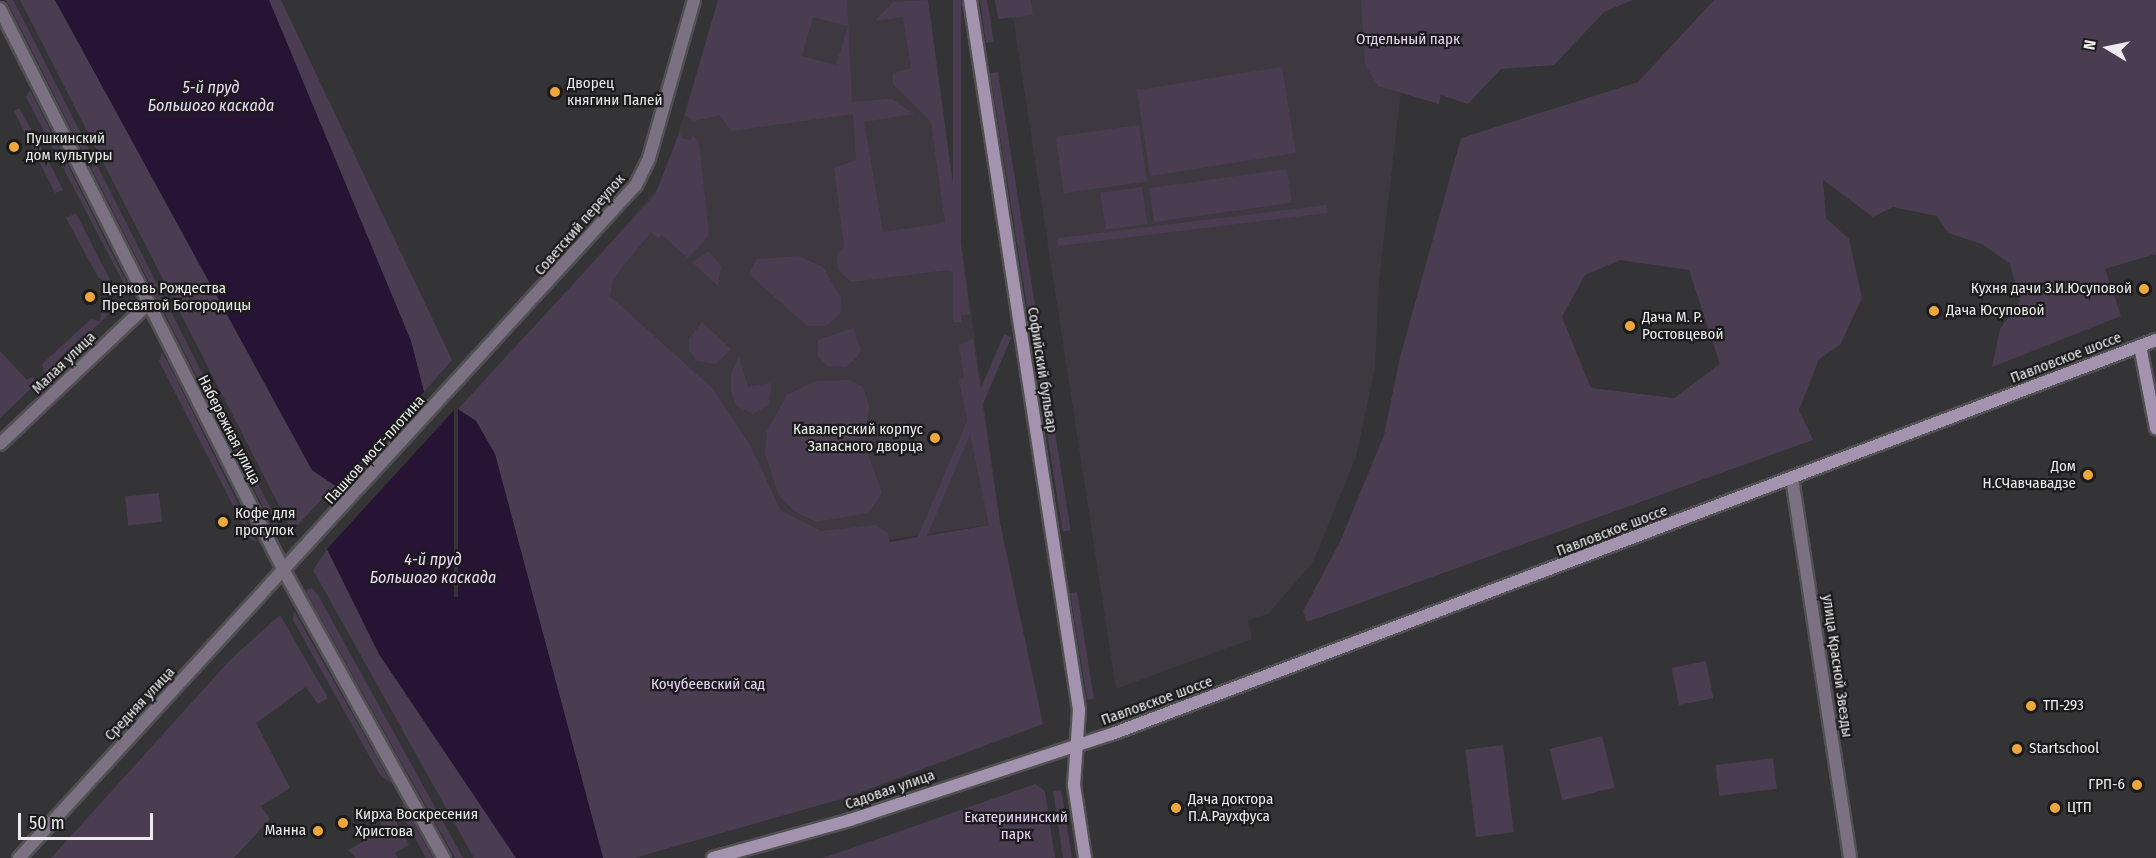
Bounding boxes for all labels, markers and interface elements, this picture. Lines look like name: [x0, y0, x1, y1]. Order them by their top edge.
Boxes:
north arrow: [2078, 18, 2138, 78]
park label: Отдельный парк: [1356, 31, 1460, 49]
text: N: [2080, 38, 2100, 51]
place label: Дворец княгини Палей: [567, 74, 662, 109]
water label: 5-й пруд Большого каскада: [148, 78, 274, 116]
marker: Дворец княгини Палей: [548, 85, 562, 99]
place label: Пушкинский дом культуры: [26, 129, 113, 164]
marker: Пушкинский дом культуры: [7, 140, 21, 154]
street label: Советский переулок: [531, 171, 629, 279]
place label: Церковь Рождества Пресвятой Богородицы: [102, 279, 251, 314]
place label: Кухня дачи З.И.Юсуповой: [1971, 280, 2132, 298]
marker: Кухня дачи З.И.Юсуповой: [2137, 282, 2151, 296]
marker: Церковь Рождества Пресвятой Богородицы: [83, 290, 97, 304]
place label: Дача Юсуповой: [1946, 302, 2045, 320]
marker: Дача Юсуповой: [1927, 304, 1941, 318]
street label: Софийский бульвар: [1023, 306, 1061, 434]
place label: Дача М. Р. Ростовцевой: [1642, 308, 1723, 343]
marker: Дача М. Р. Ростовцевой: [1623, 319, 1637, 333]
street label: Малая улица: [28, 328, 100, 398]
street label: Павловское шоссе: [2008, 329, 2124, 387]
street label: Набережная улица: [194, 372, 264, 488]
street label: Пашков мост-плотина: [321, 392, 429, 508]
place label: Кавалерский корпус Запасного дворца: [793, 420, 923, 455]
marker: Кавалерский корпус Запасного дворца: [928, 431, 942, 445]
place label: Дом Н.СЧавчавадзе: [1983, 457, 2076, 492]
marker: Дом Н.СЧавчавадзе: [2081, 468, 2095, 482]
street label: Павловское шоссе: [1554, 502, 1670, 560]
place label: Кофе для прогулок: [235, 504, 295, 539]
marker: Кофе для прогулок: [216, 515, 230, 529]
water label: 4-й пруд Большого каскада: [370, 550, 496, 588]
street label: улица Красной Звезды: [1818, 593, 1856, 739]
street label: Средняя улица: [101, 663, 179, 745]
street label: Павловское шоссе: [1099, 672, 1215, 730]
park label: Кочубеевский сад: [651, 676, 765, 694]
place label: ТП-293: [2043, 697, 2084, 715]
marker: ТП-293: [2024, 699, 2038, 713]
place label: Startschool: [2029, 740, 2099, 758]
marker: Startschool: [2010, 742, 2024, 756]
street label: Садовая улица: [843, 766, 937, 814]
place label: ГРП-6: [2088, 776, 2125, 794]
marker: ГРП-6: [2130, 778, 2144, 792]
place label: Дача доктора П.А.Раухфуса: [1188, 790, 1273, 825]
place label: ЦТП: [2067, 799, 2092, 817]
scale bar: [21, 801, 156, 839]
marker: Дача доктора П.А.Раухфуса: [1169, 801, 1183, 815]
marker: ЦТП: [2048, 801, 2062, 815]
place label: Кирха Воскресения Христова: [355, 805, 478, 840]
park label: Екатерининский парк: [964, 808, 1068, 843]
text: 50 m: [29, 812, 65, 834]
marker: Кирха Воскресения Христова: [336, 816, 350, 830]
place label: Манна: [265, 822, 306, 840]
marker: Манна: [311, 824, 325, 838]

